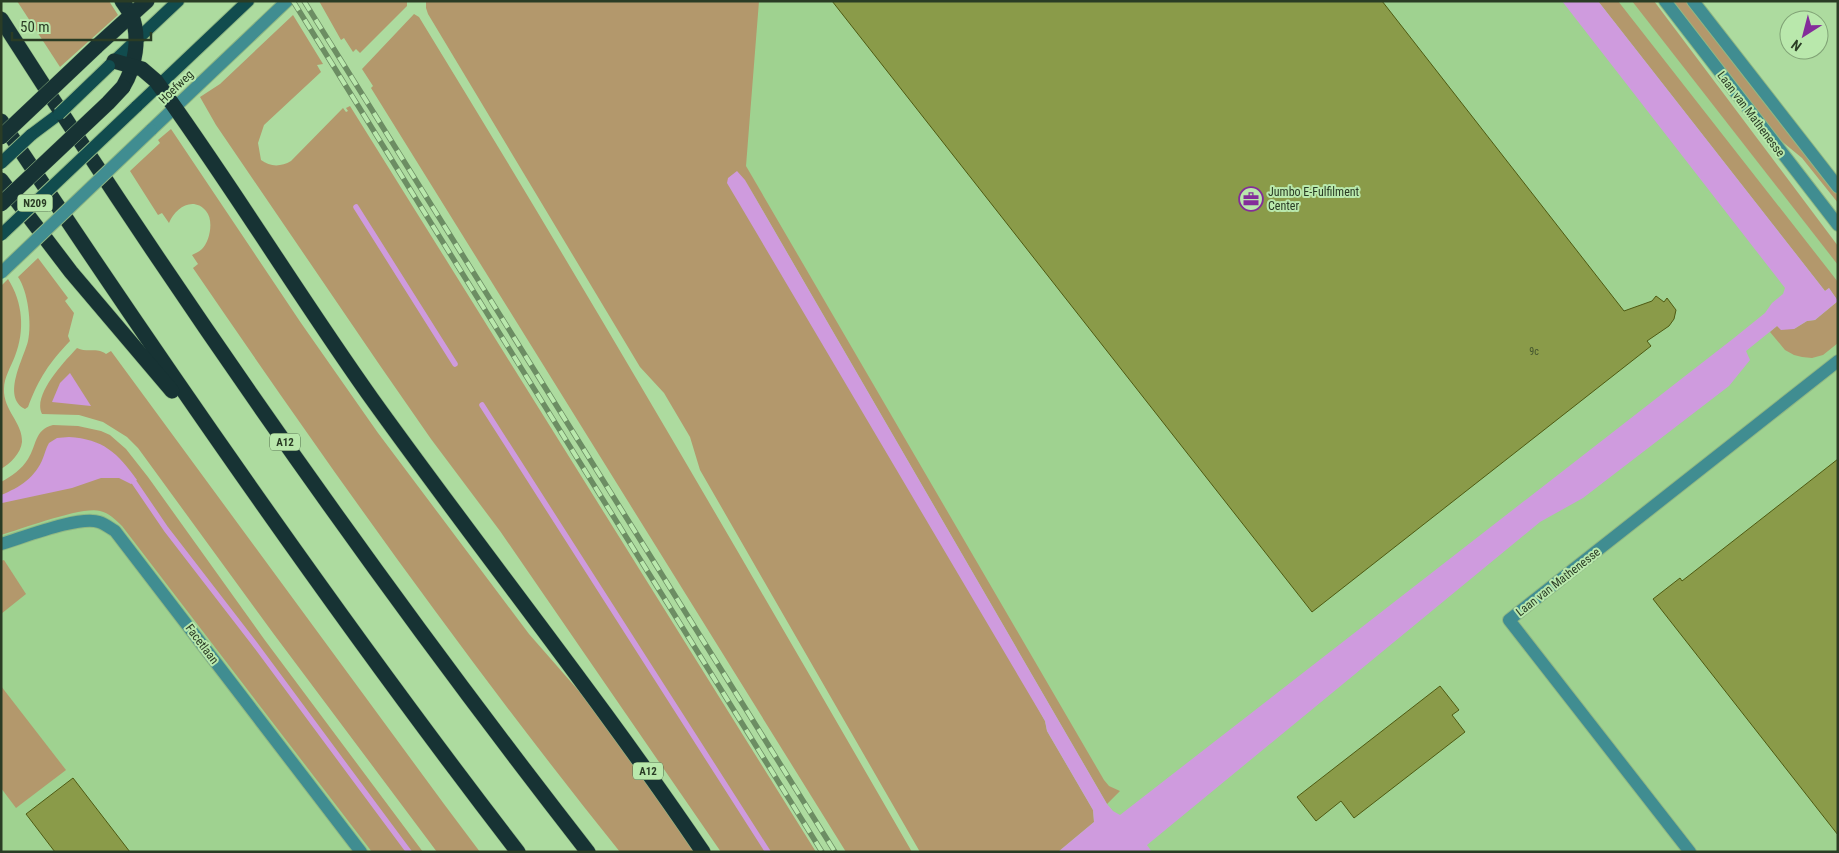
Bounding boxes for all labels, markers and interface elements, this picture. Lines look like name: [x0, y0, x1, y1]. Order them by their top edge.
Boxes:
scale bar: [12, 10, 151, 42]
north arrow: [1779, 10, 1829, 60]
text: 50 m: [20, 18, 50, 36]
text: N: [1788, 37, 1805, 55]
street label: Hoefweg: [156, 67, 196, 107]
street label: Laan van Mathenesse: [1714, 69, 1788, 160]
place label: Jumbo E-Fulfilment Center: [1268, 185, 1360, 213]
office icon: Jumbo E-Fulfilment Center: [1238, 186, 1264, 212]
road number: N209: [18, 194, 52, 212]
house number: 9c: [1529, 346, 1539, 357]
road number: A12: [270, 434, 300, 451]
street label: Laan van Mathenesse: [1513, 545, 1603, 619]
street label: Facetlaan: [183, 621, 222, 667]
road number: A12: [633, 762, 663, 779]

